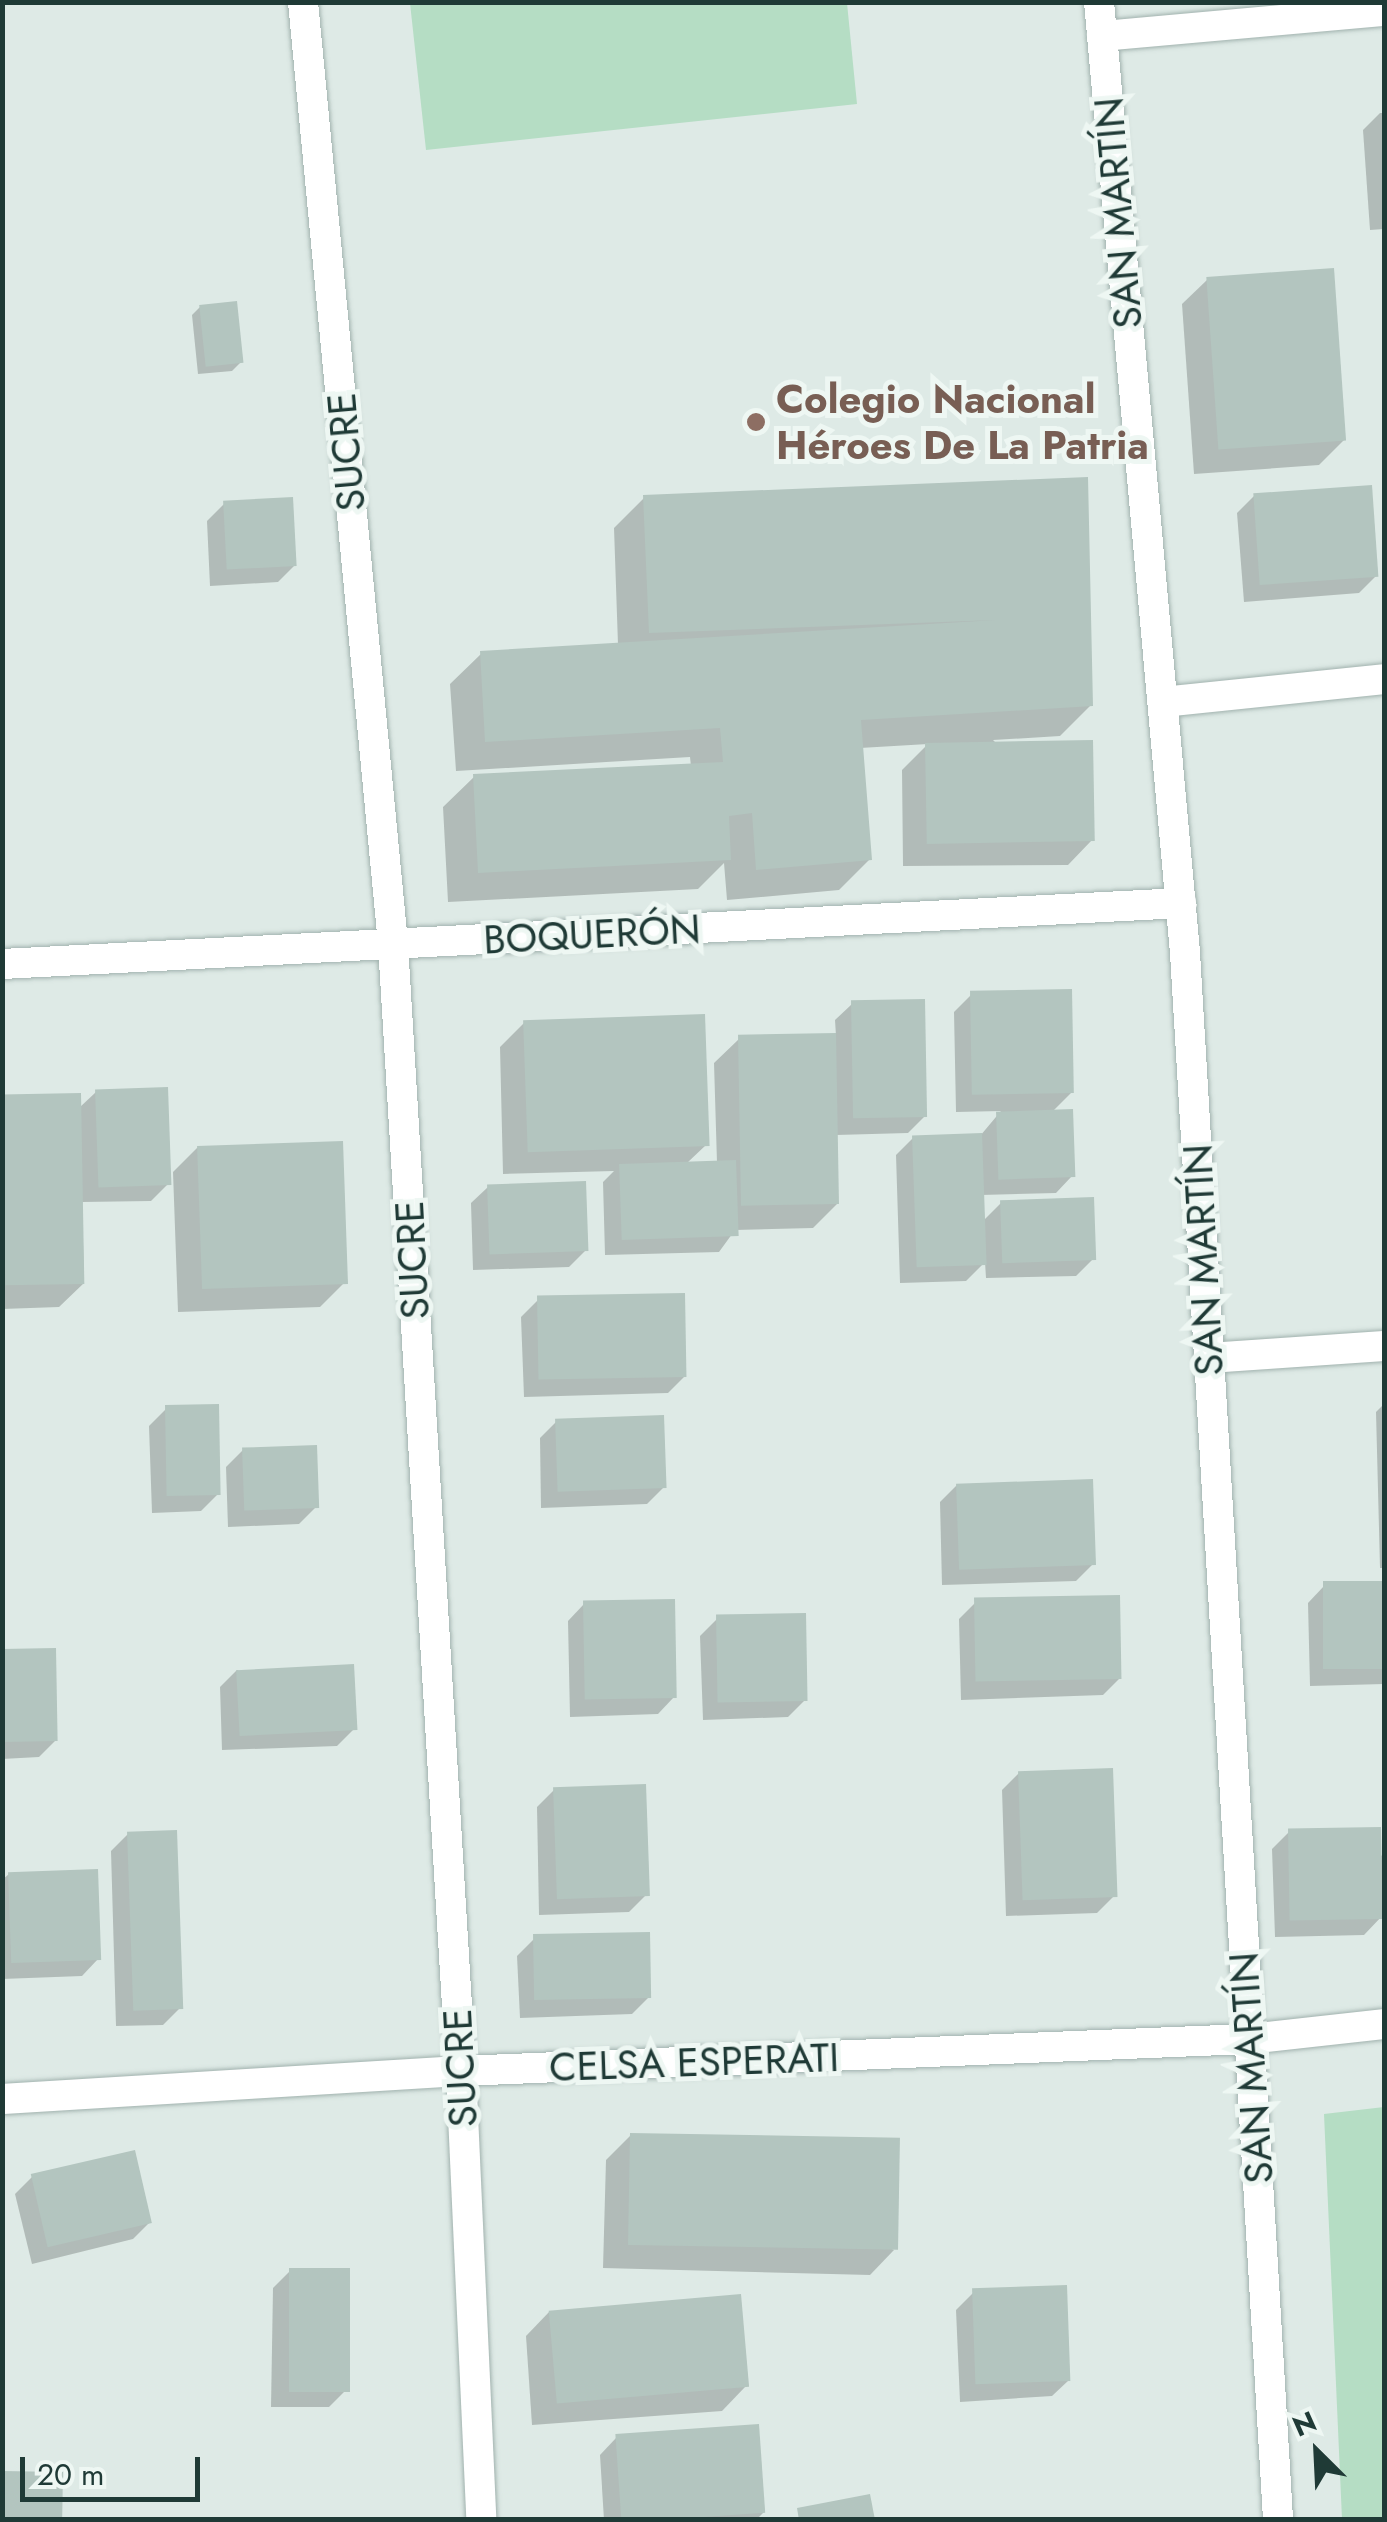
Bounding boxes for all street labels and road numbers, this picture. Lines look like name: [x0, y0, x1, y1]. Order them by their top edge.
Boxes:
street label: SAN MARTÍN: [1084, 95, 1152, 331]
street label: SUCRE: [317, 391, 375, 513]
street label: BOQUERÓN: [482, 904, 702, 964]
street label: SAN MARTÍN: [1173, 1143, 1233, 1377]
street label: SUCRE: [385, 1199, 439, 1321]
street label: SAN MARTÍN: [1219, 1951, 1283, 2185]
street label: SUCRE: [433, 2007, 487, 2129]
street label: CELSA ESPERATI: [548, 2033, 840, 2091]

